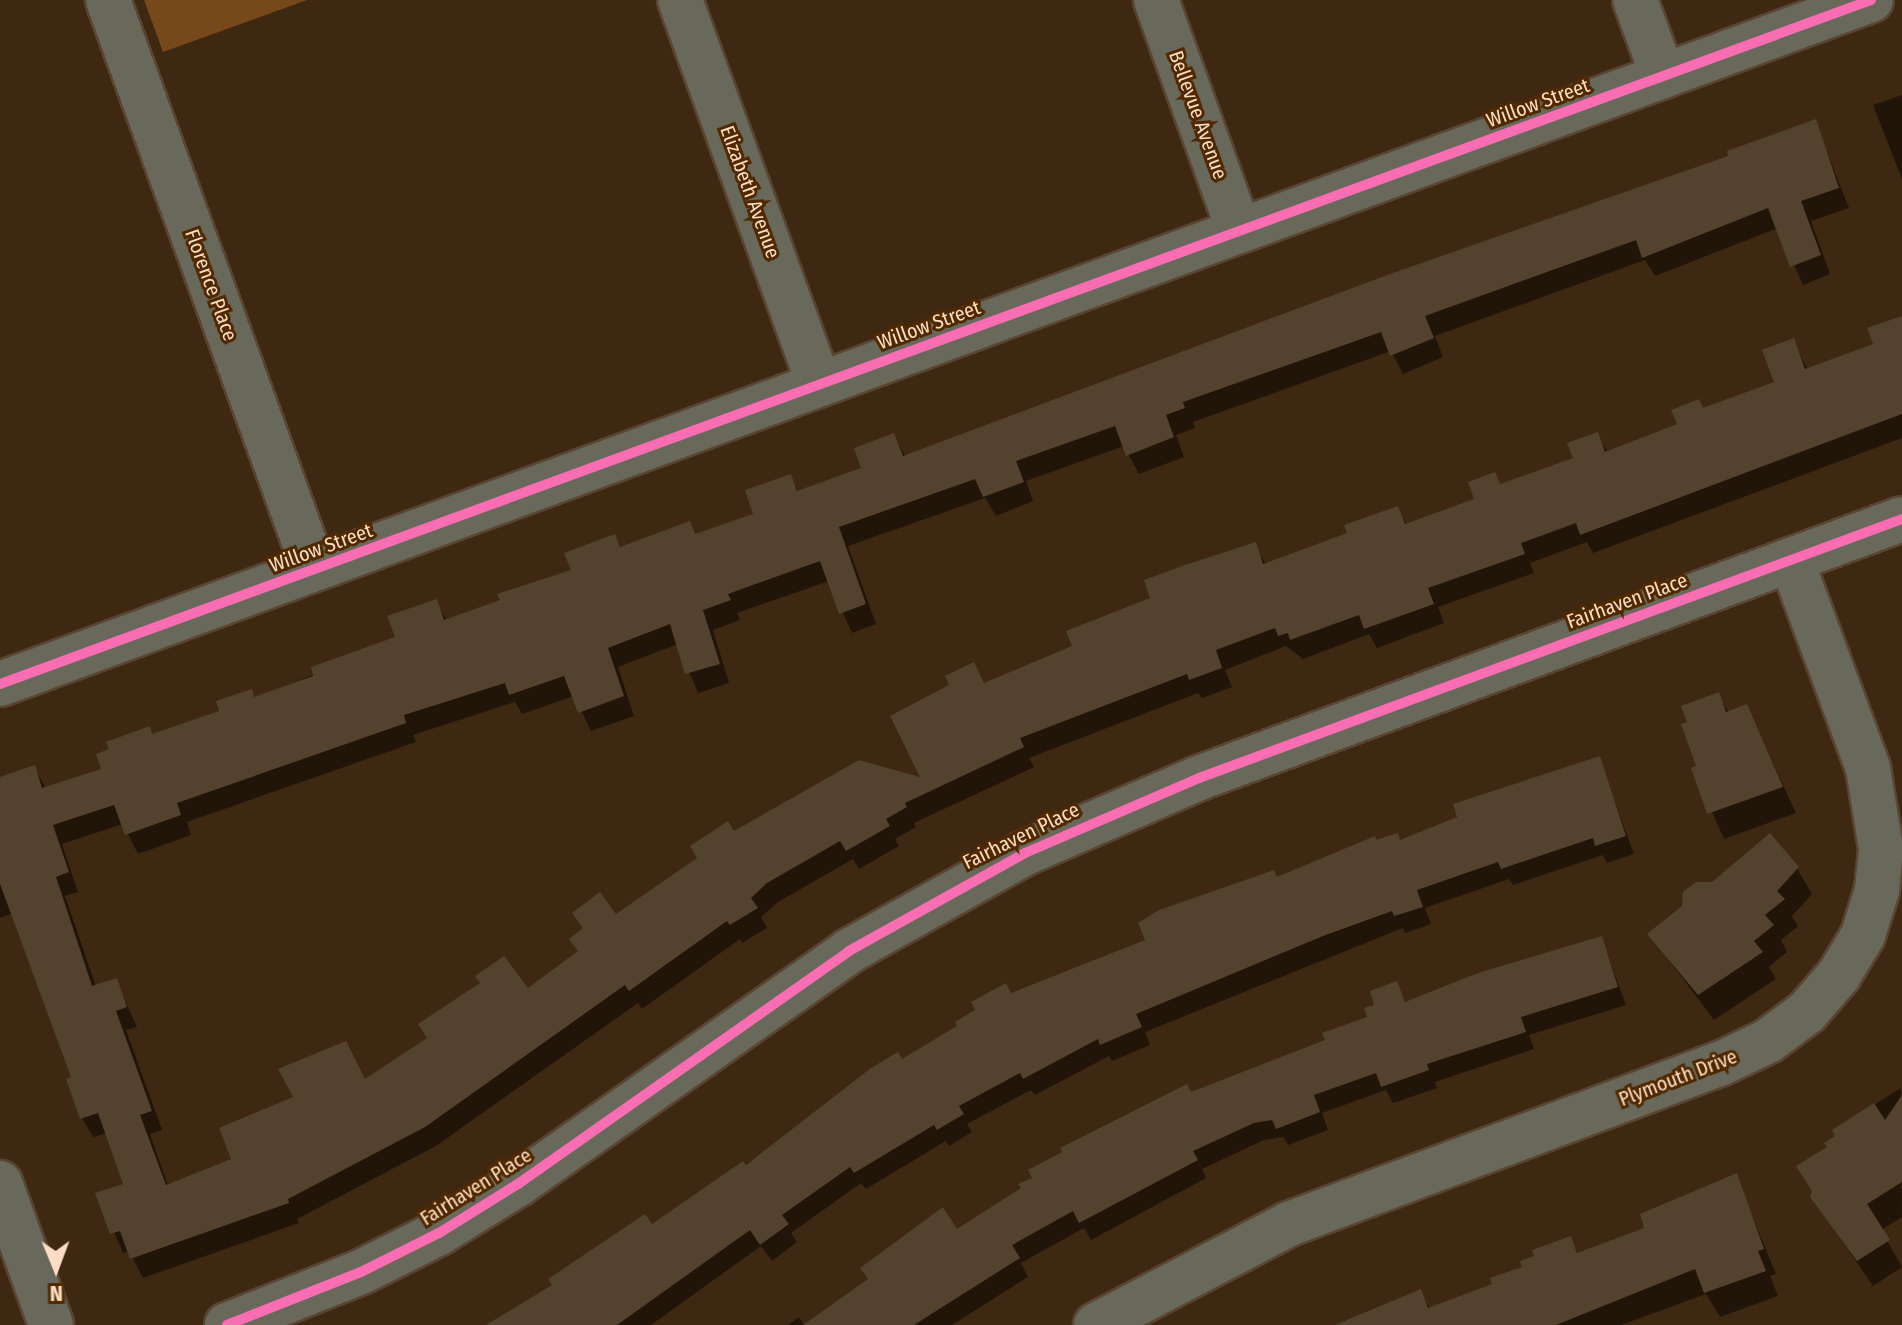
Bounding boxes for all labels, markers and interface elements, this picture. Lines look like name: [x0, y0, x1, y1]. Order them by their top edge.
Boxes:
street label: Bellevue Avenue: [1164, 47, 1232, 183]
street label: Willow Street: [1483, 73, 1593, 133]
street label: Elizabeth Avenue: [715, 122, 785, 262]
street label: Florence Place: [180, 226, 242, 344]
street label: Willow Street: [874, 295, 984, 355]
street label: Willow Street: [266, 518, 376, 578]
street label: Fairhaven Place: [1563, 568, 1691, 634]
street label: Fairhaven Place: [959, 797, 1083, 875]
street label: Plymouth Drive: [1615, 1044, 1741, 1112]
street label: Fairhaven Place: [416, 1143, 536, 1231]
north arrow: [16, 1229, 96, 1309]
text: N: [50, 1280, 63, 1307]

